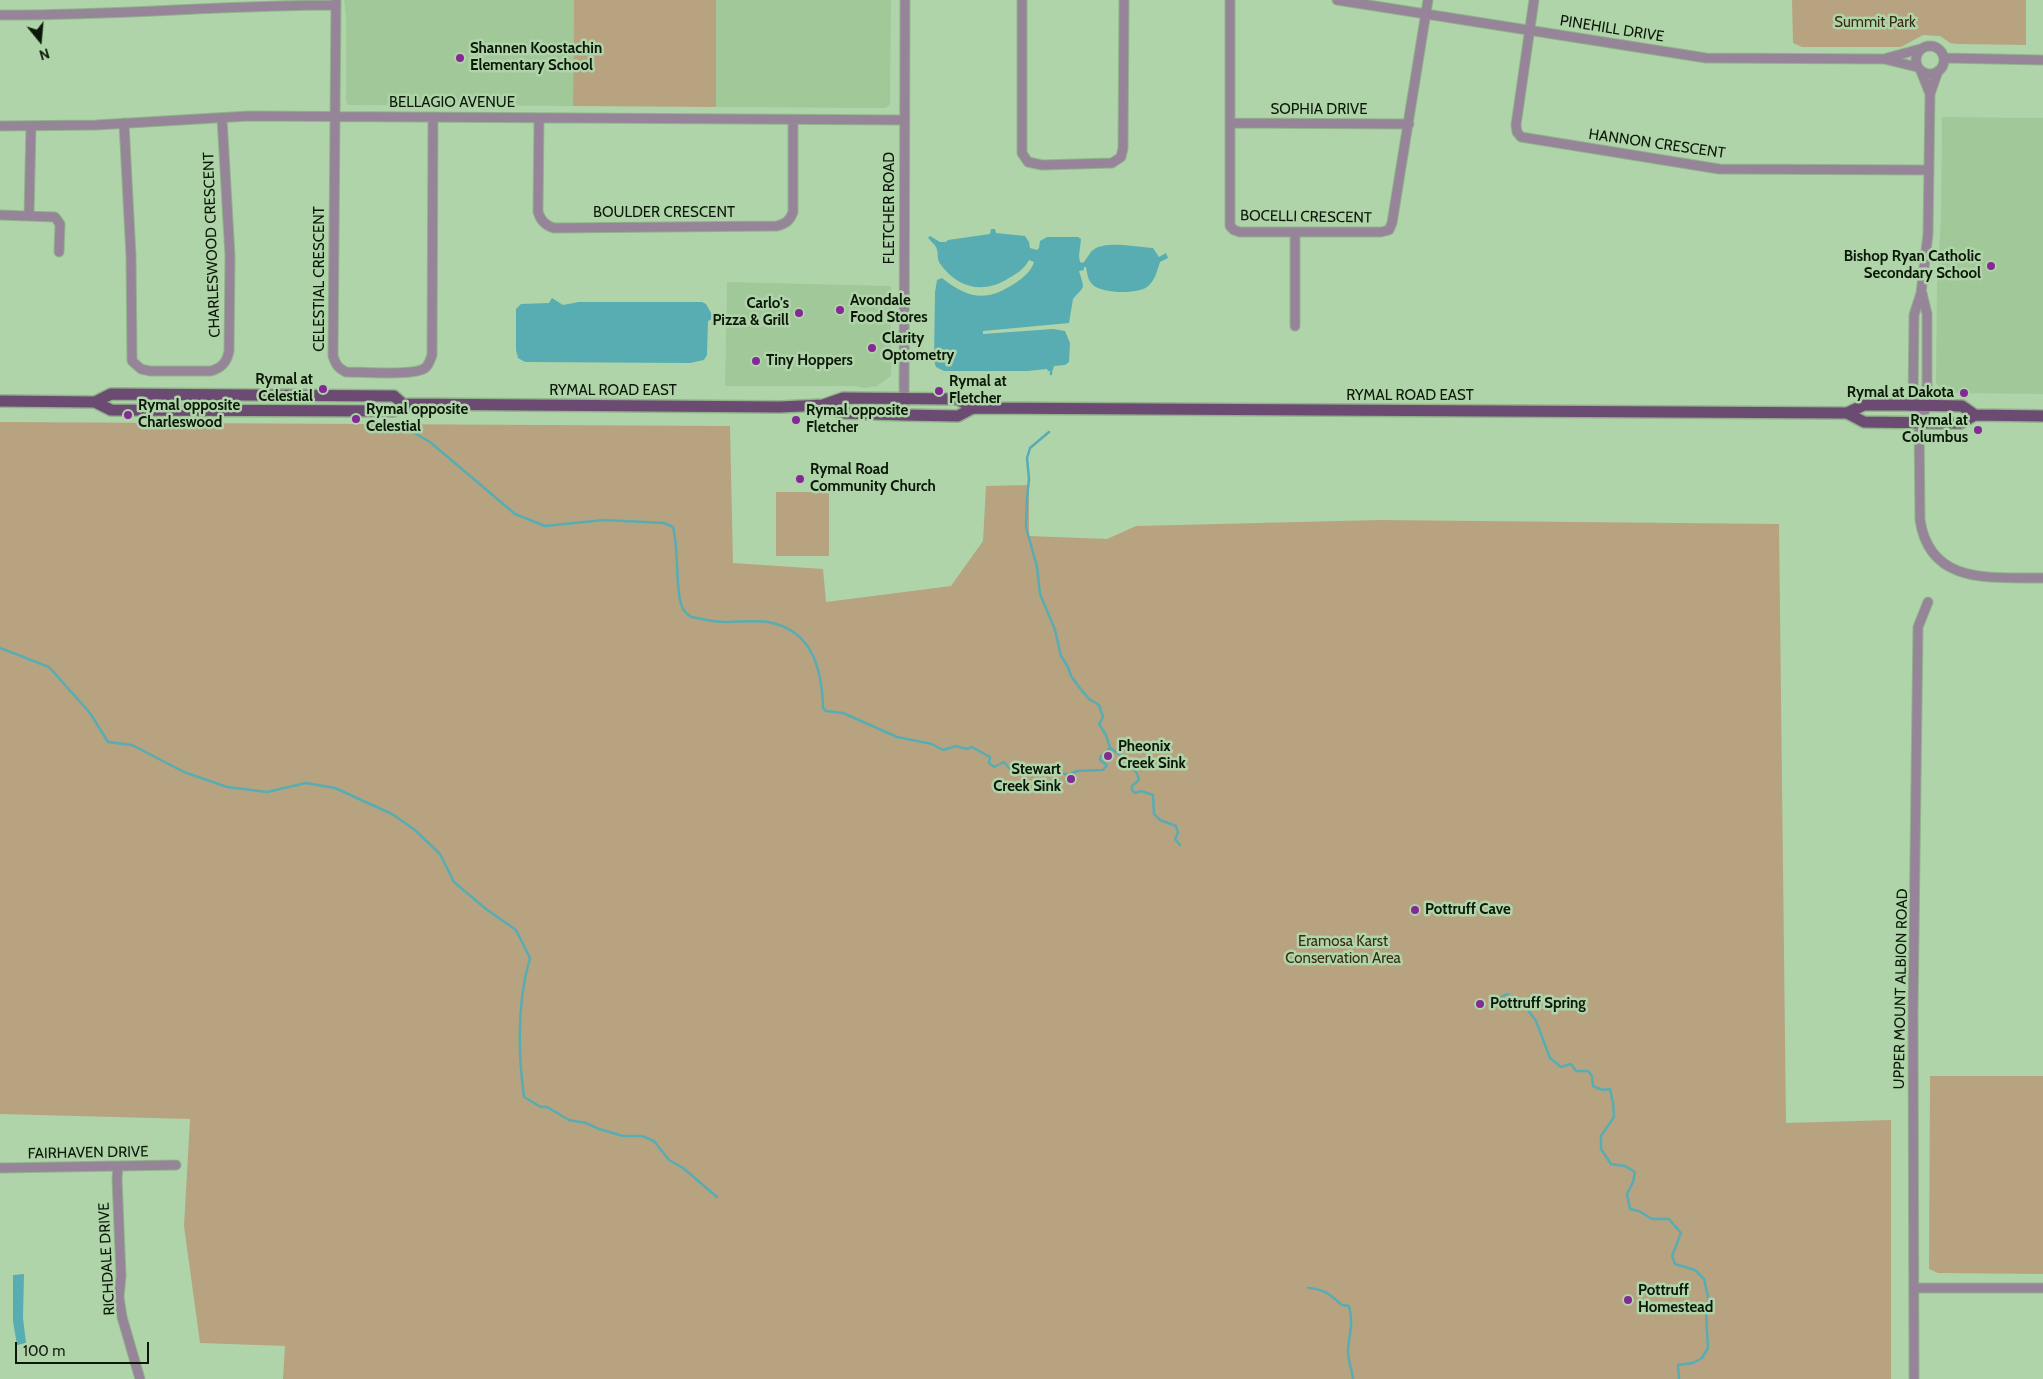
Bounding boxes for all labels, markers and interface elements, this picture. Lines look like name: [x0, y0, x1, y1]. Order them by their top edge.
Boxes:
street label: PINEHILL DRIVE: [1559, 12, 1665, 46]
park label: Summit Park: [1834, 14, 1916, 32]
north arrow: [15, 15, 65, 65]
place label: Shannen Koostachin Elementary School: [470, 40, 602, 75]
text: N: [37, 44, 52, 64]
marker: Shannen Koostachin Elementary School: [454, 52, 466, 64]
street label: BELLAGIO AVENUE: [389, 94, 515, 112]
street label: SOPHIA DRIVE: [1270, 101, 1368, 119]
street label: HANNON CRESCENT: [1587, 125, 1727, 163]
street label: CHARLESWOOD CRESCENT: [200, 152, 224, 338]
street label: FLETCHER ROAD: [881, 152, 899, 264]
street label: BOULDER CRESCENT: [593, 204, 735, 222]
street label: CELESTIAL CRESCENT: [311, 206, 329, 352]
street label: BOCELLI CRESCENT: [1240, 207, 1372, 227]
place label: Bishop Ryan Catholic Secondary School: [1844, 248, 1981, 283]
marker: Bishop Ryan Catholic Secondary School: [1985, 260, 1997, 272]
place label: Avondale Food Stores: [850, 292, 928, 327]
place label: Carlo's Pizza & Grill: [712, 295, 789, 330]
marker: Avondale Food Stores: [834, 304, 846, 316]
marker: Carlo's Pizza & Grill: [793, 307, 805, 319]
place label: Clarity Optometry: [882, 330, 954, 365]
marker: Clarity Optometry: [866, 342, 878, 354]
place label: Tiny Hoppers: [766, 352, 853, 370]
marker: Tiny Hoppers: [750, 355, 762, 367]
place label: Rymal at Celestial: [255, 371, 313, 406]
place label: Rymal at Fletcher: [949, 373, 1007, 408]
street label: RYMAL ROAD EAST: [549, 382, 677, 400]
marker: Rymal at Celestial: [317, 383, 329, 395]
place label: Rymal at Dakota: [1847, 384, 1954, 402]
marker: Rymal at Fletcher: [933, 385, 945, 397]
street label: RYMAL ROAD EAST: [1346, 387, 1474, 405]
marker: Rymal at Dakota: [1958, 387, 1970, 399]
place label: Rymal opposite Charleswood: [138, 397, 240, 432]
place label: Rymal opposite Celestial: [366, 401, 468, 436]
place label: Rymal opposite Fletcher: [806, 402, 908, 437]
marker: Rymal opposite Charleswood: [122, 409, 134, 421]
place label: Rymal at Columbus: [1902, 412, 1968, 447]
marker: Rymal opposite Celestial: [350, 413, 362, 425]
marker: Rymal opposite Fletcher: [790, 414, 802, 426]
marker: Rymal at Columbus: [1972, 424, 1984, 436]
place label: Rymal Road Community Church: [810, 461, 936, 496]
marker: Rymal Road Community Church: [794, 473, 806, 485]
place label: Pheonix Creek Sink: [1118, 738, 1186, 773]
marker: Pheonix Creek Sink: [1102, 750, 1114, 762]
place label: Stewart Creek Sink: [993, 761, 1061, 796]
marker: Stewart Creek Sink: [1065, 773, 1077, 785]
street label: UPPER MOUNT ALBION ROAD: [1890, 888, 1912, 1090]
place label: Pottruff Cave: [1425, 901, 1511, 919]
marker: Pottruff Cave: [1409, 904, 1421, 916]
park label: Eramosa Karst Conservation Area: [1285, 933, 1401, 968]
place label: Pottruff Spring: [1490, 995, 1586, 1013]
marker: Pottruff Spring: [1474, 998, 1486, 1010]
street label: FAIRHAVEN DRIVE: [27, 1143, 149, 1163]
street label: RICHDALE DRIVE: [95, 1202, 119, 1316]
place label: Pottruff Homestead: [1638, 1282, 1713, 1317]
marker: Pottruff Homestead: [1622, 1294, 1634, 1306]
scale bar: [18, 1332, 151, 1364]
text: 100 m: [23, 1342, 65, 1360]

